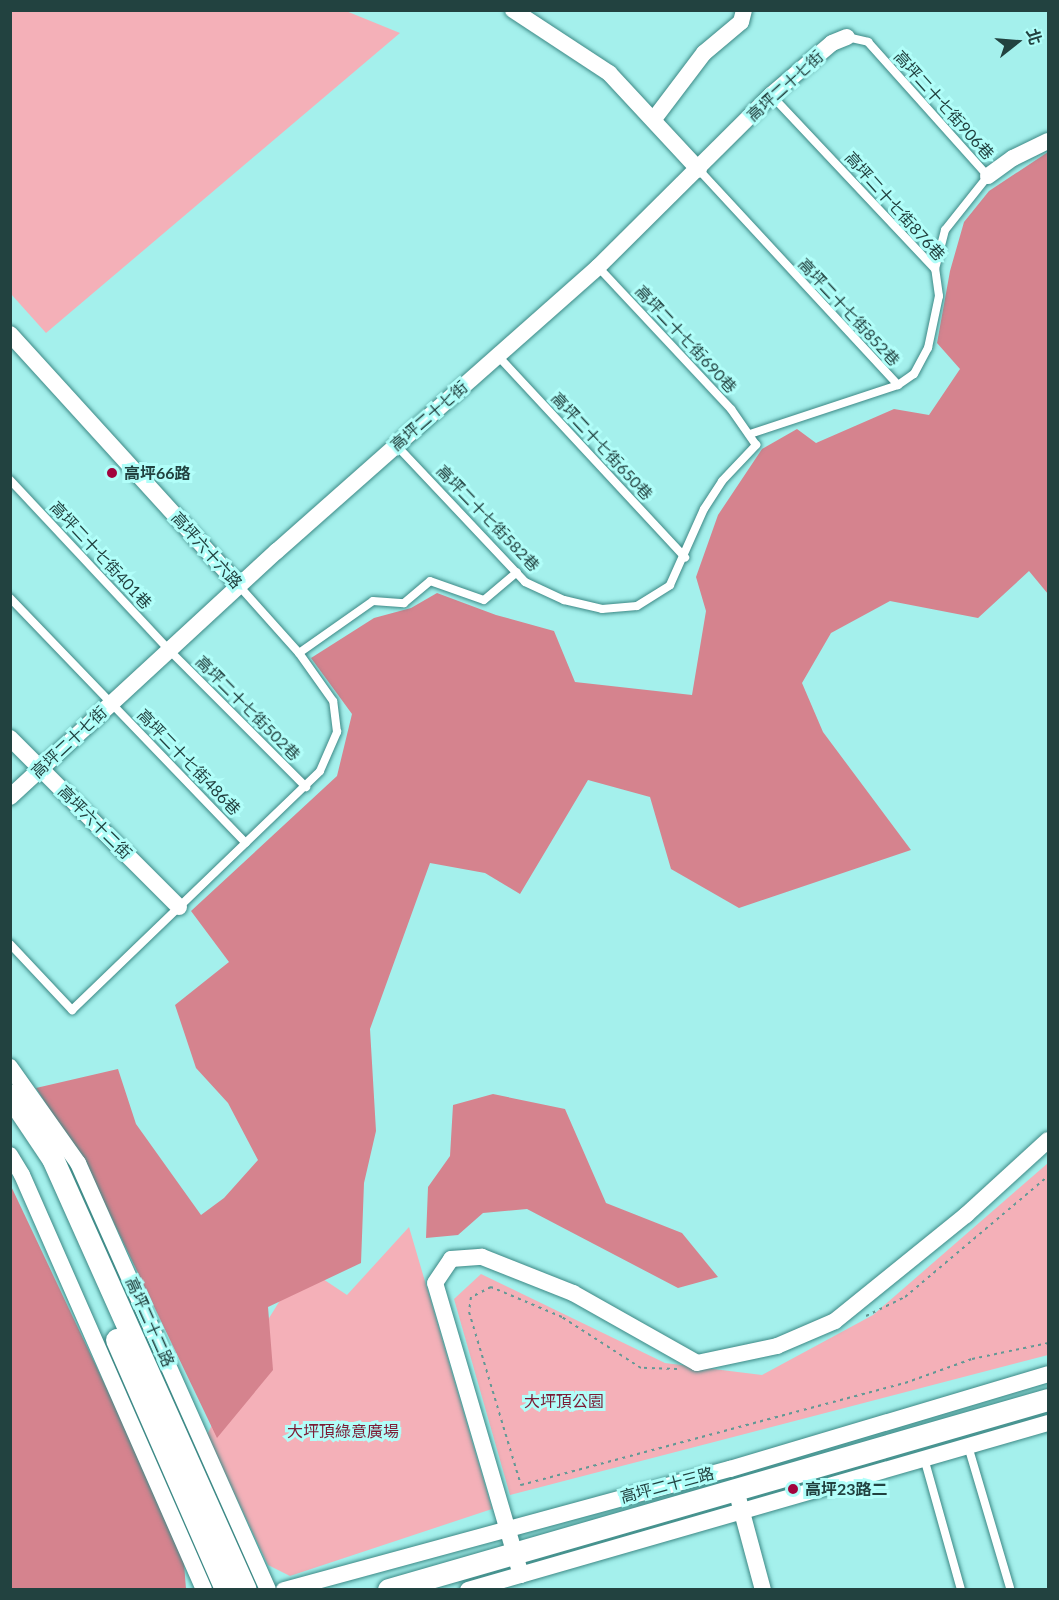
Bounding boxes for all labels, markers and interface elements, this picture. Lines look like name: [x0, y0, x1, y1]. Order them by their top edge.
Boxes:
north arrow: [987, 12, 1047, 72]
text: 北: [1023, 26, 1046, 47]
street label: 高坪二十七街: [743, 47, 827, 125]
street label: 高坪二十七街906巷: [890, 47, 998, 163]
street label: 高坪二十七街876巷: [841, 148, 949, 264]
street label: 高坪二十七街852巷: [794, 254, 904, 370]
street label: 高坪二十七街690巷: [631, 281, 741, 397]
street label: 高坪二十七街: [386, 377, 472, 455]
street label: 高坪二十七街650巷: [547, 388, 657, 504]
street label: 高坪二十七街582巷: [433, 461, 543, 575]
place label: 高坪66路: [124, 463, 191, 483]
marker: 高坪66路: [105, 466, 119, 480]
street label: 高坪二十七街401巷: [46, 497, 156, 613]
street label: 高坪六十六路: [168, 508, 246, 592]
street label: 高坪二十七街502巷: [192, 652, 304, 764]
street label: 高坪二十七街: [27, 702, 111, 782]
street label: 高坪二十七街486巷: [134, 705, 244, 819]
street label: 高坪六十二街: [54, 781, 136, 863]
street label: 高坪二十二路: [122, 1274, 178, 1370]
park label: 大坪頂公園: [524, 1391, 604, 1411]
park label: 大坪頂綠意廣場: [287, 1421, 399, 1441]
street label: 高坪二十三路: [618, 1463, 716, 1507]
place label: 高坪23路二: [805, 1479, 888, 1499]
marker: 高坪23路二: [786, 1482, 800, 1496]

